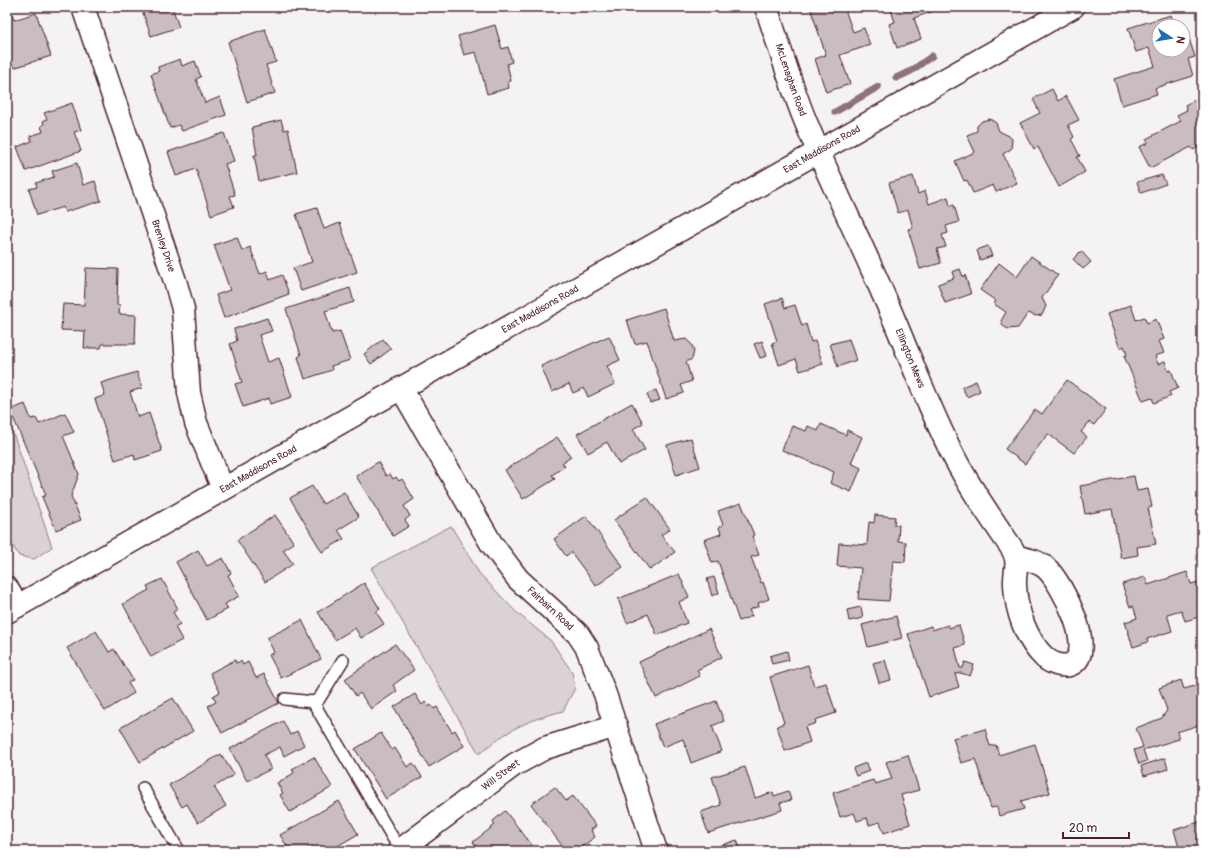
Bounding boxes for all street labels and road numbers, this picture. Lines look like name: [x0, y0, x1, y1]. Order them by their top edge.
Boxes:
street label: McLenaghan Road: [773, 42, 809, 118]
street label: East Maddisons Road: [781, 123, 863, 176]
street label: Brenley Drive: [149, 218, 178, 274]
street label: East Maddisons Road: [499, 283, 581, 336]
street label: Ellington Mews: [893, 327, 928, 390]
street label: East Maddisons Road: [218, 443, 299, 496]
street label: Fairbairn Road: [524, 584, 576, 633]
street label: Will Street: [479, 757, 523, 793]

